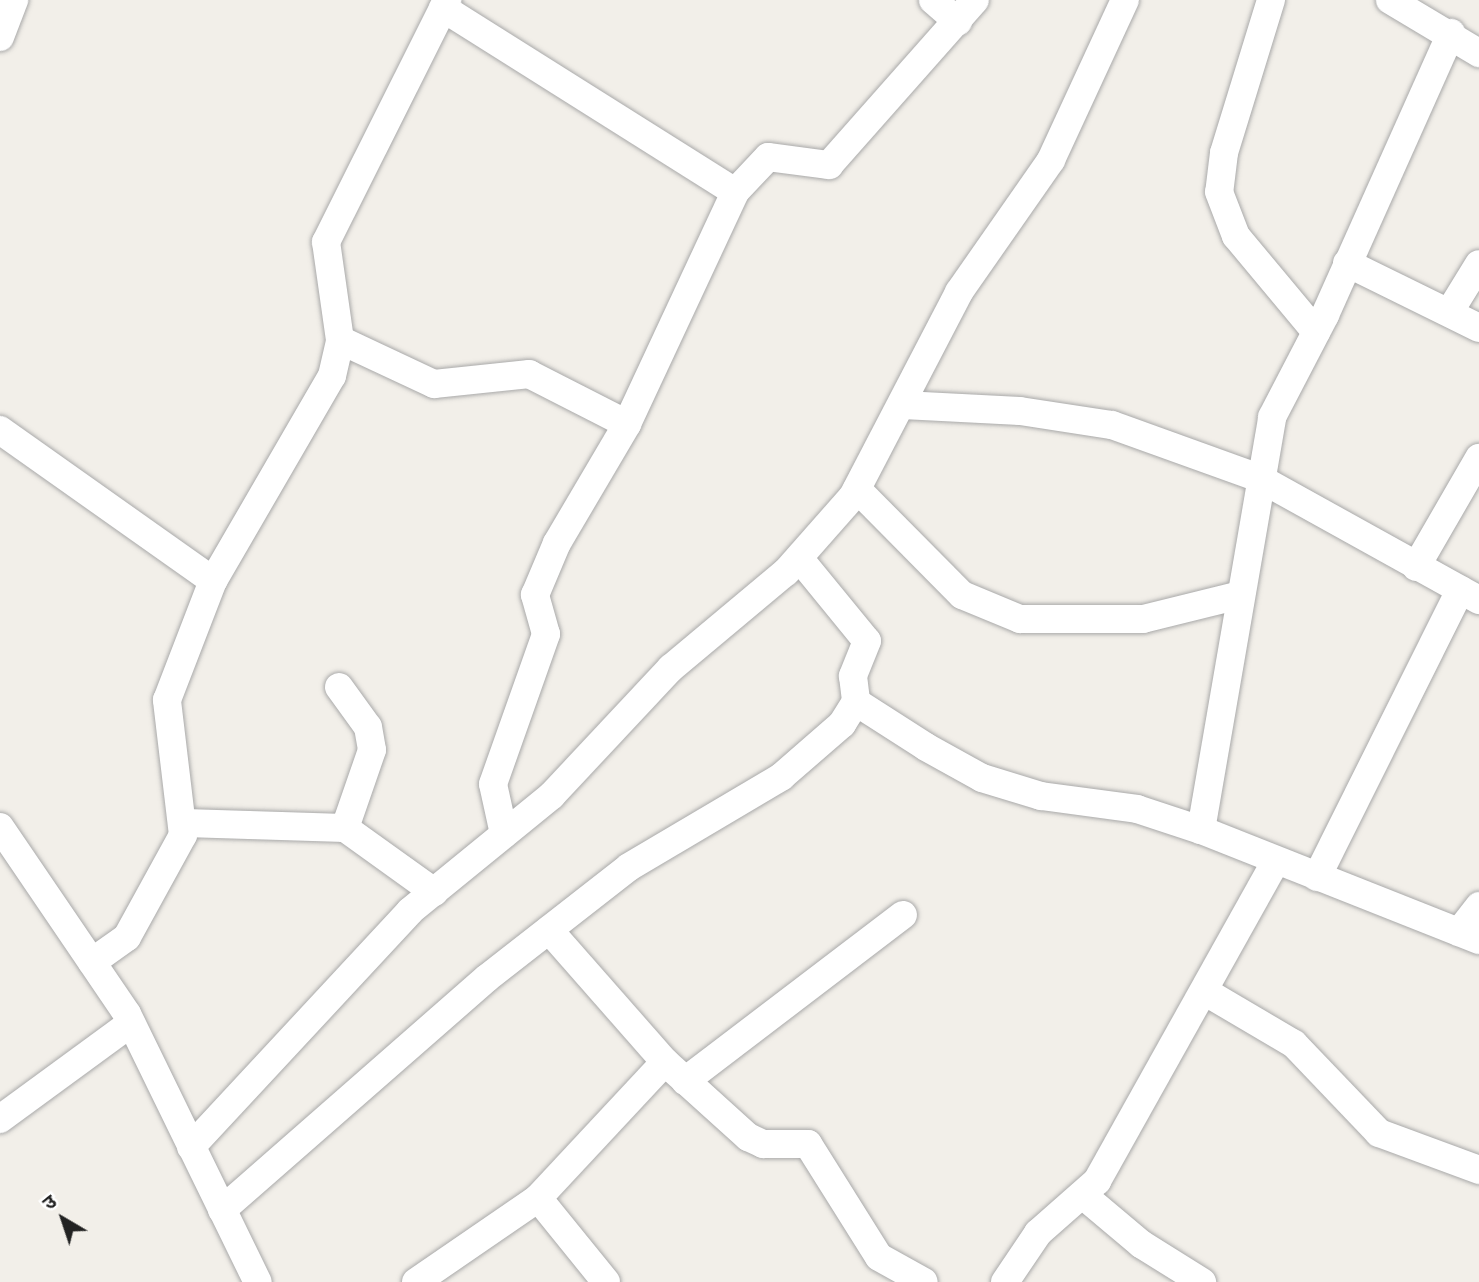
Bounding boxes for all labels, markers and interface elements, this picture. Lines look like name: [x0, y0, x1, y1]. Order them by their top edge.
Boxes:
north arrow: [28, 1184, 98, 1254]
text: उ: [38, 1190, 61, 1215]

